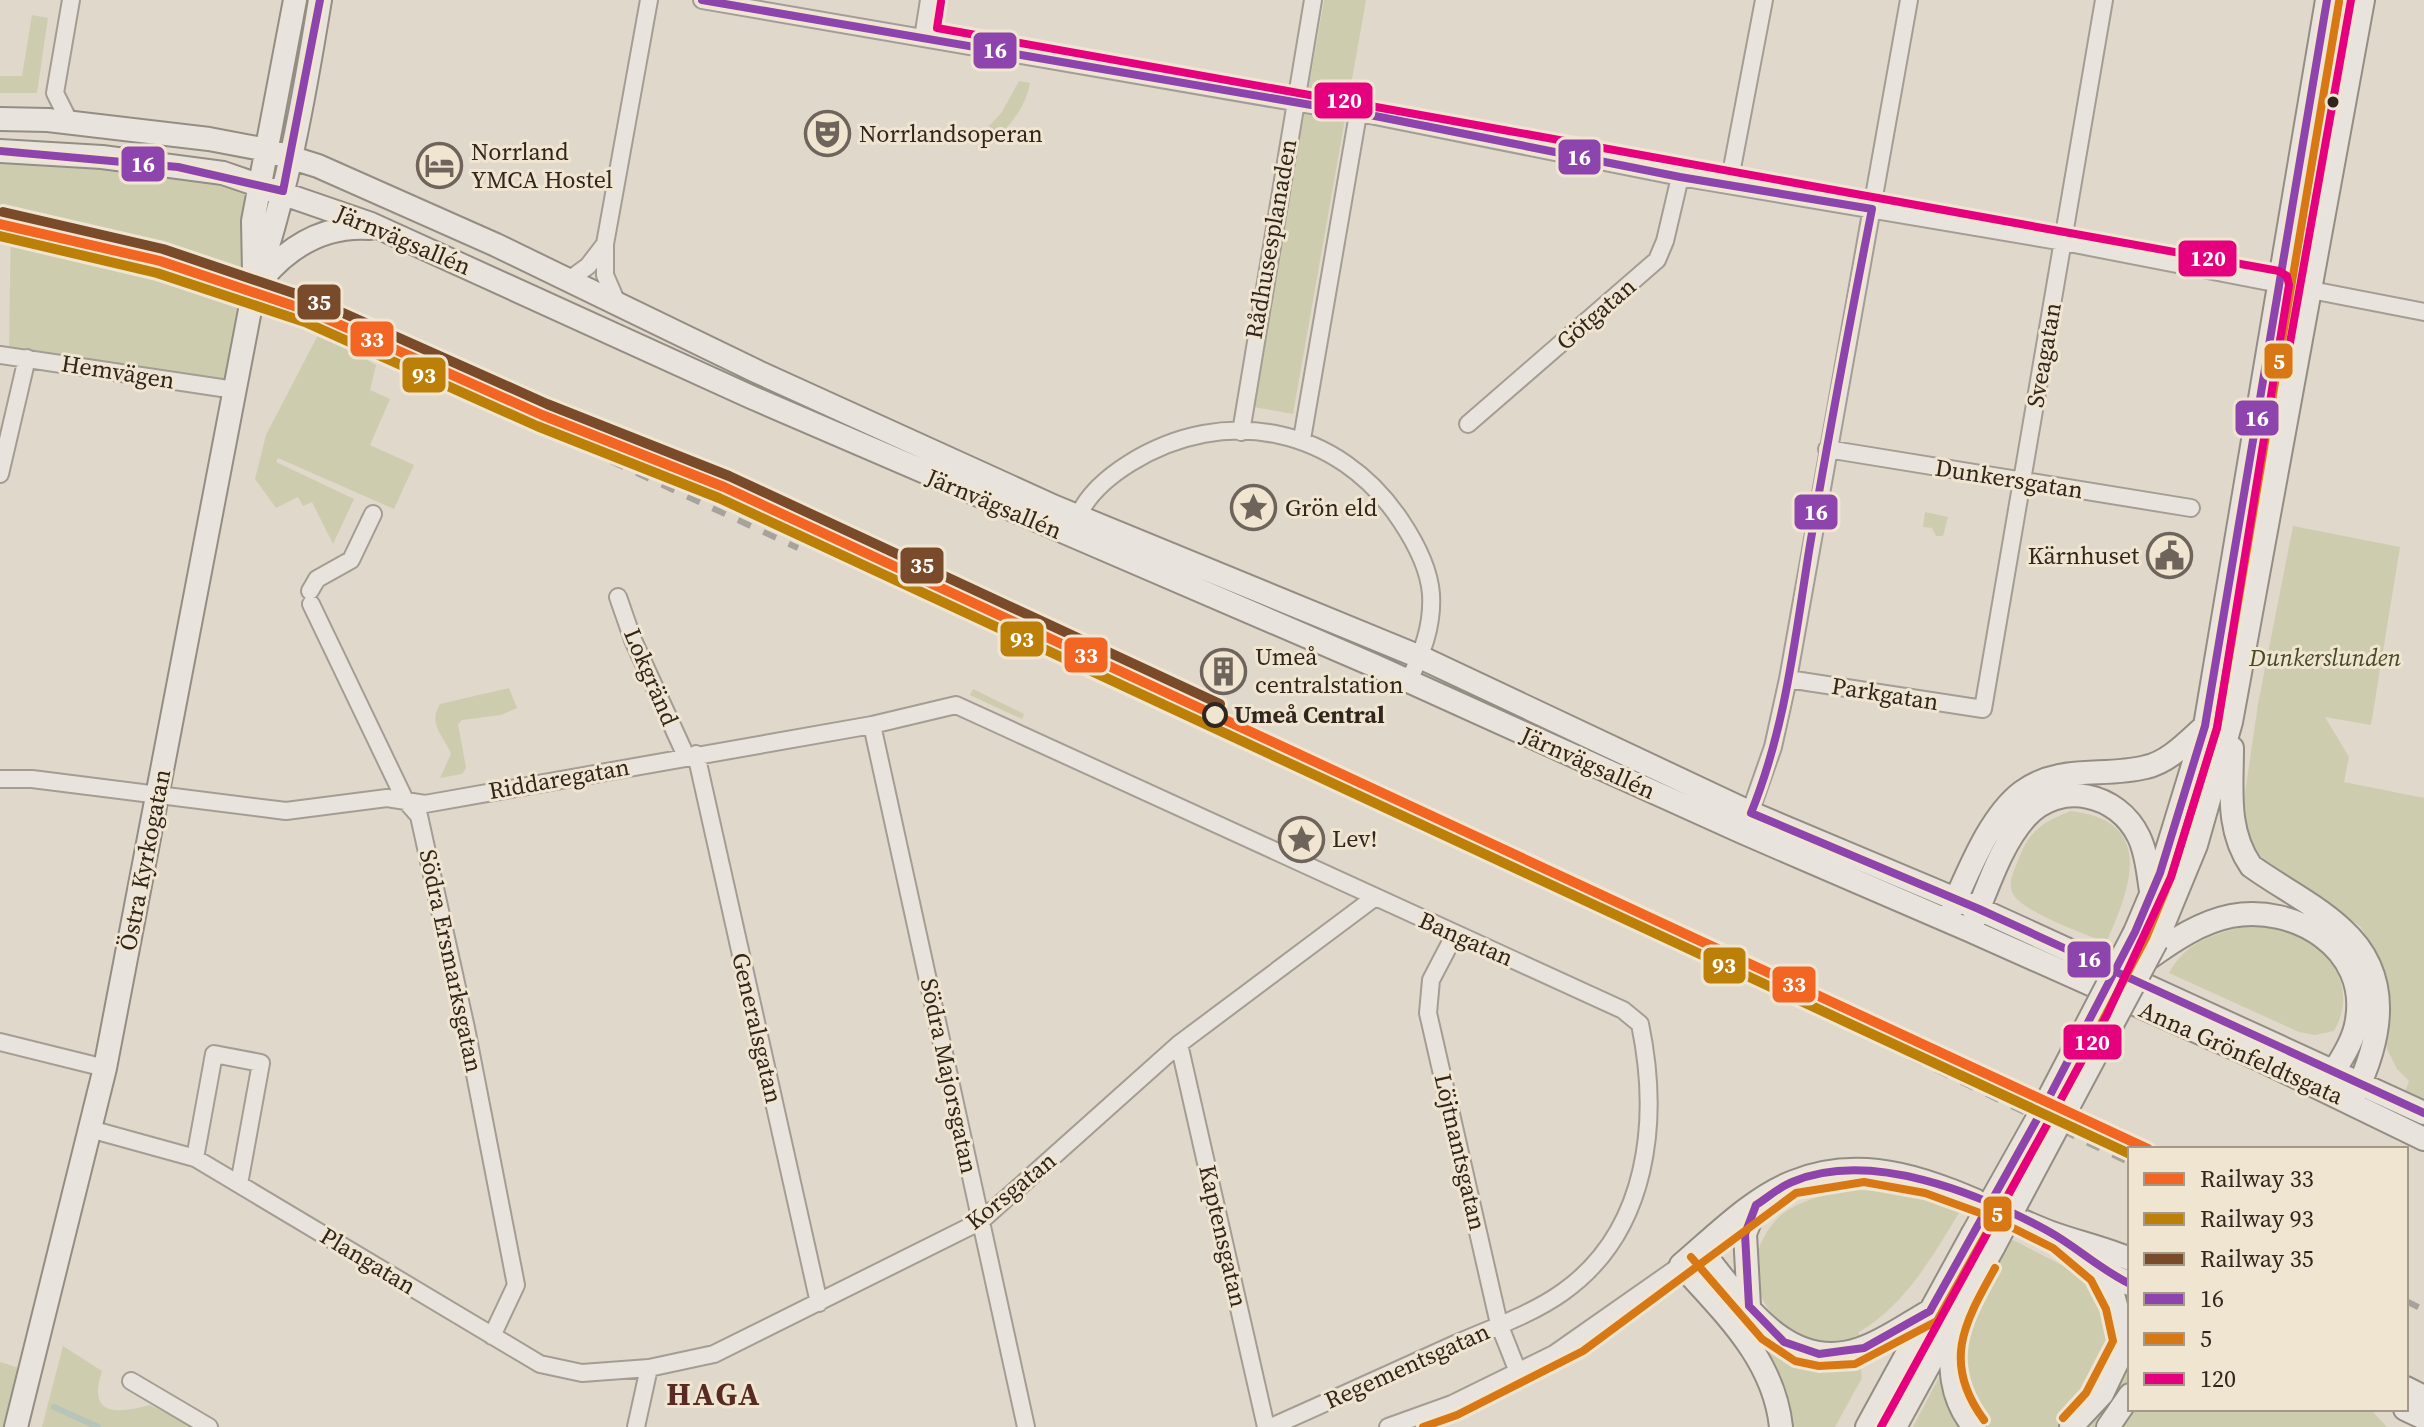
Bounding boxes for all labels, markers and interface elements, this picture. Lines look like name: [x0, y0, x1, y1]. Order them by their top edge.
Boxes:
line badge: 16: [972, 31, 1018, 70]
text: 16: [983, 35, 1007, 65]
line badge: 120: [1313, 81, 1374, 120]
text: 120: [1326, 85, 1362, 115]
unlabelled marker: [2325, 94, 2341, 110]
theatre icon: Norrlandsoperan: [804, 110, 852, 158]
place label: Norrlandsoperan: [859, 117, 1043, 150]
place label: Norrland YMCA Hostel: [471, 135, 613, 196]
street label: Rådhusesplanaden: [1237, 136, 1304, 341]
line badge: 16: [1557, 138, 1602, 176]
hotel icon: Norrland YMCA Hostel: [416, 142, 464, 190]
text: 16: [1567, 142, 1591, 172]
line badge: 16: [120, 145, 166, 183]
text: 16: [131, 149, 155, 179]
street label: Järnvägsallén: [329, 196, 476, 283]
line badge: 120: [2177, 239, 2238, 278]
text: 120: [2190, 243, 2226, 273]
street label: Götgatan: [1549, 270, 1643, 357]
line badge: 35: [296, 283, 342, 321]
text: 35: [307, 287, 331, 317]
street label: Sveagatan: [2018, 300, 2069, 410]
line badge: 33: [349, 320, 395, 358]
text: 33: [360, 324, 384, 354]
line badge: 5: [2263, 342, 2294, 380]
street label: Hemvägen: [59, 346, 177, 397]
text: 5: [2273, 346, 2285, 376]
line badge: 93: [401, 356, 447, 394]
text: 93: [412, 360, 436, 390]
line badge: 16: [2234, 399, 2280, 437]
text: 16: [2245, 403, 2269, 433]
street label: Dunkersgatan: [1933, 451, 2085, 506]
street label: Järnvägsallén: [920, 460, 1067, 547]
place icon: Grön eld: [1230, 484, 1278, 532]
place label: Grön eld: [1285, 491, 1378, 524]
line badge: 16: [1793, 493, 1839, 531]
text: 16: [1804, 497, 1828, 527]
public building icon: Kärnhuset: [2146, 532, 2194, 580]
place label: Kärnhuset: [2028, 539, 2139, 572]
line badge: 35: [899, 546, 945, 585]
text: 35: [910, 550, 934, 580]
line badge: 93: [999, 620, 1045, 658]
street label: Lokgränd: [616, 623, 687, 731]
text: 93: [1010, 624, 1034, 654]
line badge: 33: [1063, 636, 1109, 674]
text: 33: [1074, 640, 1098, 670]
place label: Umeå centralstation: [1255, 640, 1404, 701]
park label: Dunkerslunden: [2248, 641, 2401, 674]
building icon: Umeå centralstation: [1200, 647, 1248, 695]
street label: Parkgatan: [1829, 669, 1941, 718]
place label: Umeå Central: [1234, 698, 1385, 731]
marker: Umeå Central: [1203, 703, 1227, 727]
street label: Järnvägsallén: [1515, 718, 1661, 807]
street label: Riddaregatan: [486, 750, 632, 807]
street label: Östra Kyrkogatan: [111, 766, 178, 954]
place icon: Lev!: [1277, 815, 1325, 863]
place label: Lev!: [1332, 822, 1377, 855]
street label: Södra Ersmarksgatan: [412, 846, 491, 1075]
street label: Bangatan: [1414, 903, 1519, 974]
line badge: 16: [2066, 940, 2112, 979]
text: 16: [2077, 944, 2101, 974]
line badge: 93: [1702, 946, 1747, 985]
street label: Generalsgatan: [724, 949, 791, 1106]
text: 93: [1712, 950, 1736, 980]
line badge: 33: [1771, 965, 1817, 1004]
text: 33: [1782, 969, 1806, 999]
street label: Södra Majorsgatan: [913, 975, 986, 1177]
street label: Anna Grönfeldtsgata: [2134, 993, 2349, 1113]
line badge: 120: [2062, 1023, 2123, 1061]
text: 120: [2074, 1027, 2110, 1057]
street label: Löjtnantsgatan: [1426, 1070, 1495, 1233]
street label: Korsgatan: [958, 1144, 1063, 1237]
legend: [2128, 1147, 2408, 1411]
street label: Kaptensgatan: [1191, 1162, 1256, 1310]
text: Railway 33: [2200, 1162, 2314, 1195]
line badge: 5: [1982, 1195, 2013, 1233]
text: 5: [1991, 1199, 2003, 1229]
text: Railway 93: [2200, 1202, 2314, 1235]
street label: Plangatan: [314, 1219, 422, 1302]
text: Railway 35: [2200, 1242, 2314, 1275]
text: 16: [2200, 1282, 2224, 1315]
street label: Regementsgatan: [1319, 1314, 1494, 1417]
text: 5: [2200, 1322, 2212, 1355]
text: 120: [2200, 1362, 2236, 1395]
district label: HAGA: [666, 1372, 762, 1416]

